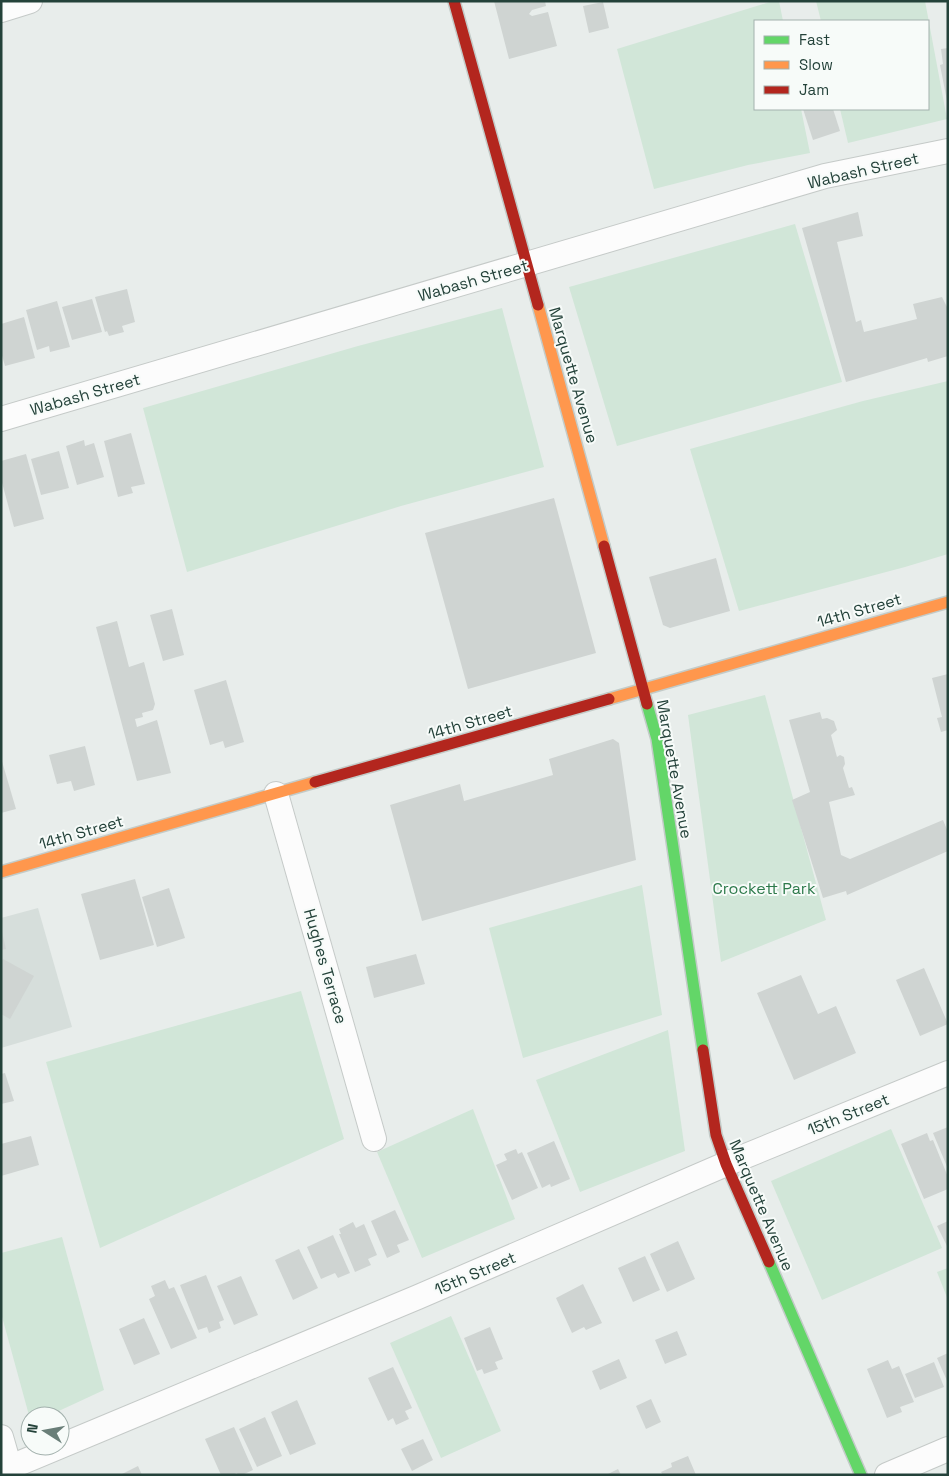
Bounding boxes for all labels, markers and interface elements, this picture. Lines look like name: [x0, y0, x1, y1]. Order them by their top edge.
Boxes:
legend: [754, 20, 929, 110]
text: Fast: [799, 30, 830, 49]
text: Slow: [799, 55, 833, 74]
text: Jam: [799, 80, 829, 99]
street label: Wabash Street: [805, 147, 921, 194]
street label: Wabash Street: [416, 255, 531, 306]
street label: Marquette Avenue: [544, 305, 603, 446]
street label: Wabash Street: [28, 369, 143, 420]
street label: 14th Street: [814, 588, 904, 633]
street label: Marquette Avenue: [652, 698, 697, 840]
street label: 14th Street: [425, 700, 515, 745]
street label: 14th Street: [36, 810, 126, 855]
park label: Crockett Park: [712, 878, 816, 899]
street label: Hughes Terrace: [299, 906, 352, 1026]
street label: 15th Street: [804, 1089, 892, 1140]
street label: Marquette Avenue: [724, 1136, 799, 1274]
street label: 15th Street: [431, 1247, 519, 1300]
north arrow: [20, 1406, 70, 1456]
text: N: [23, 1422, 42, 1435]

